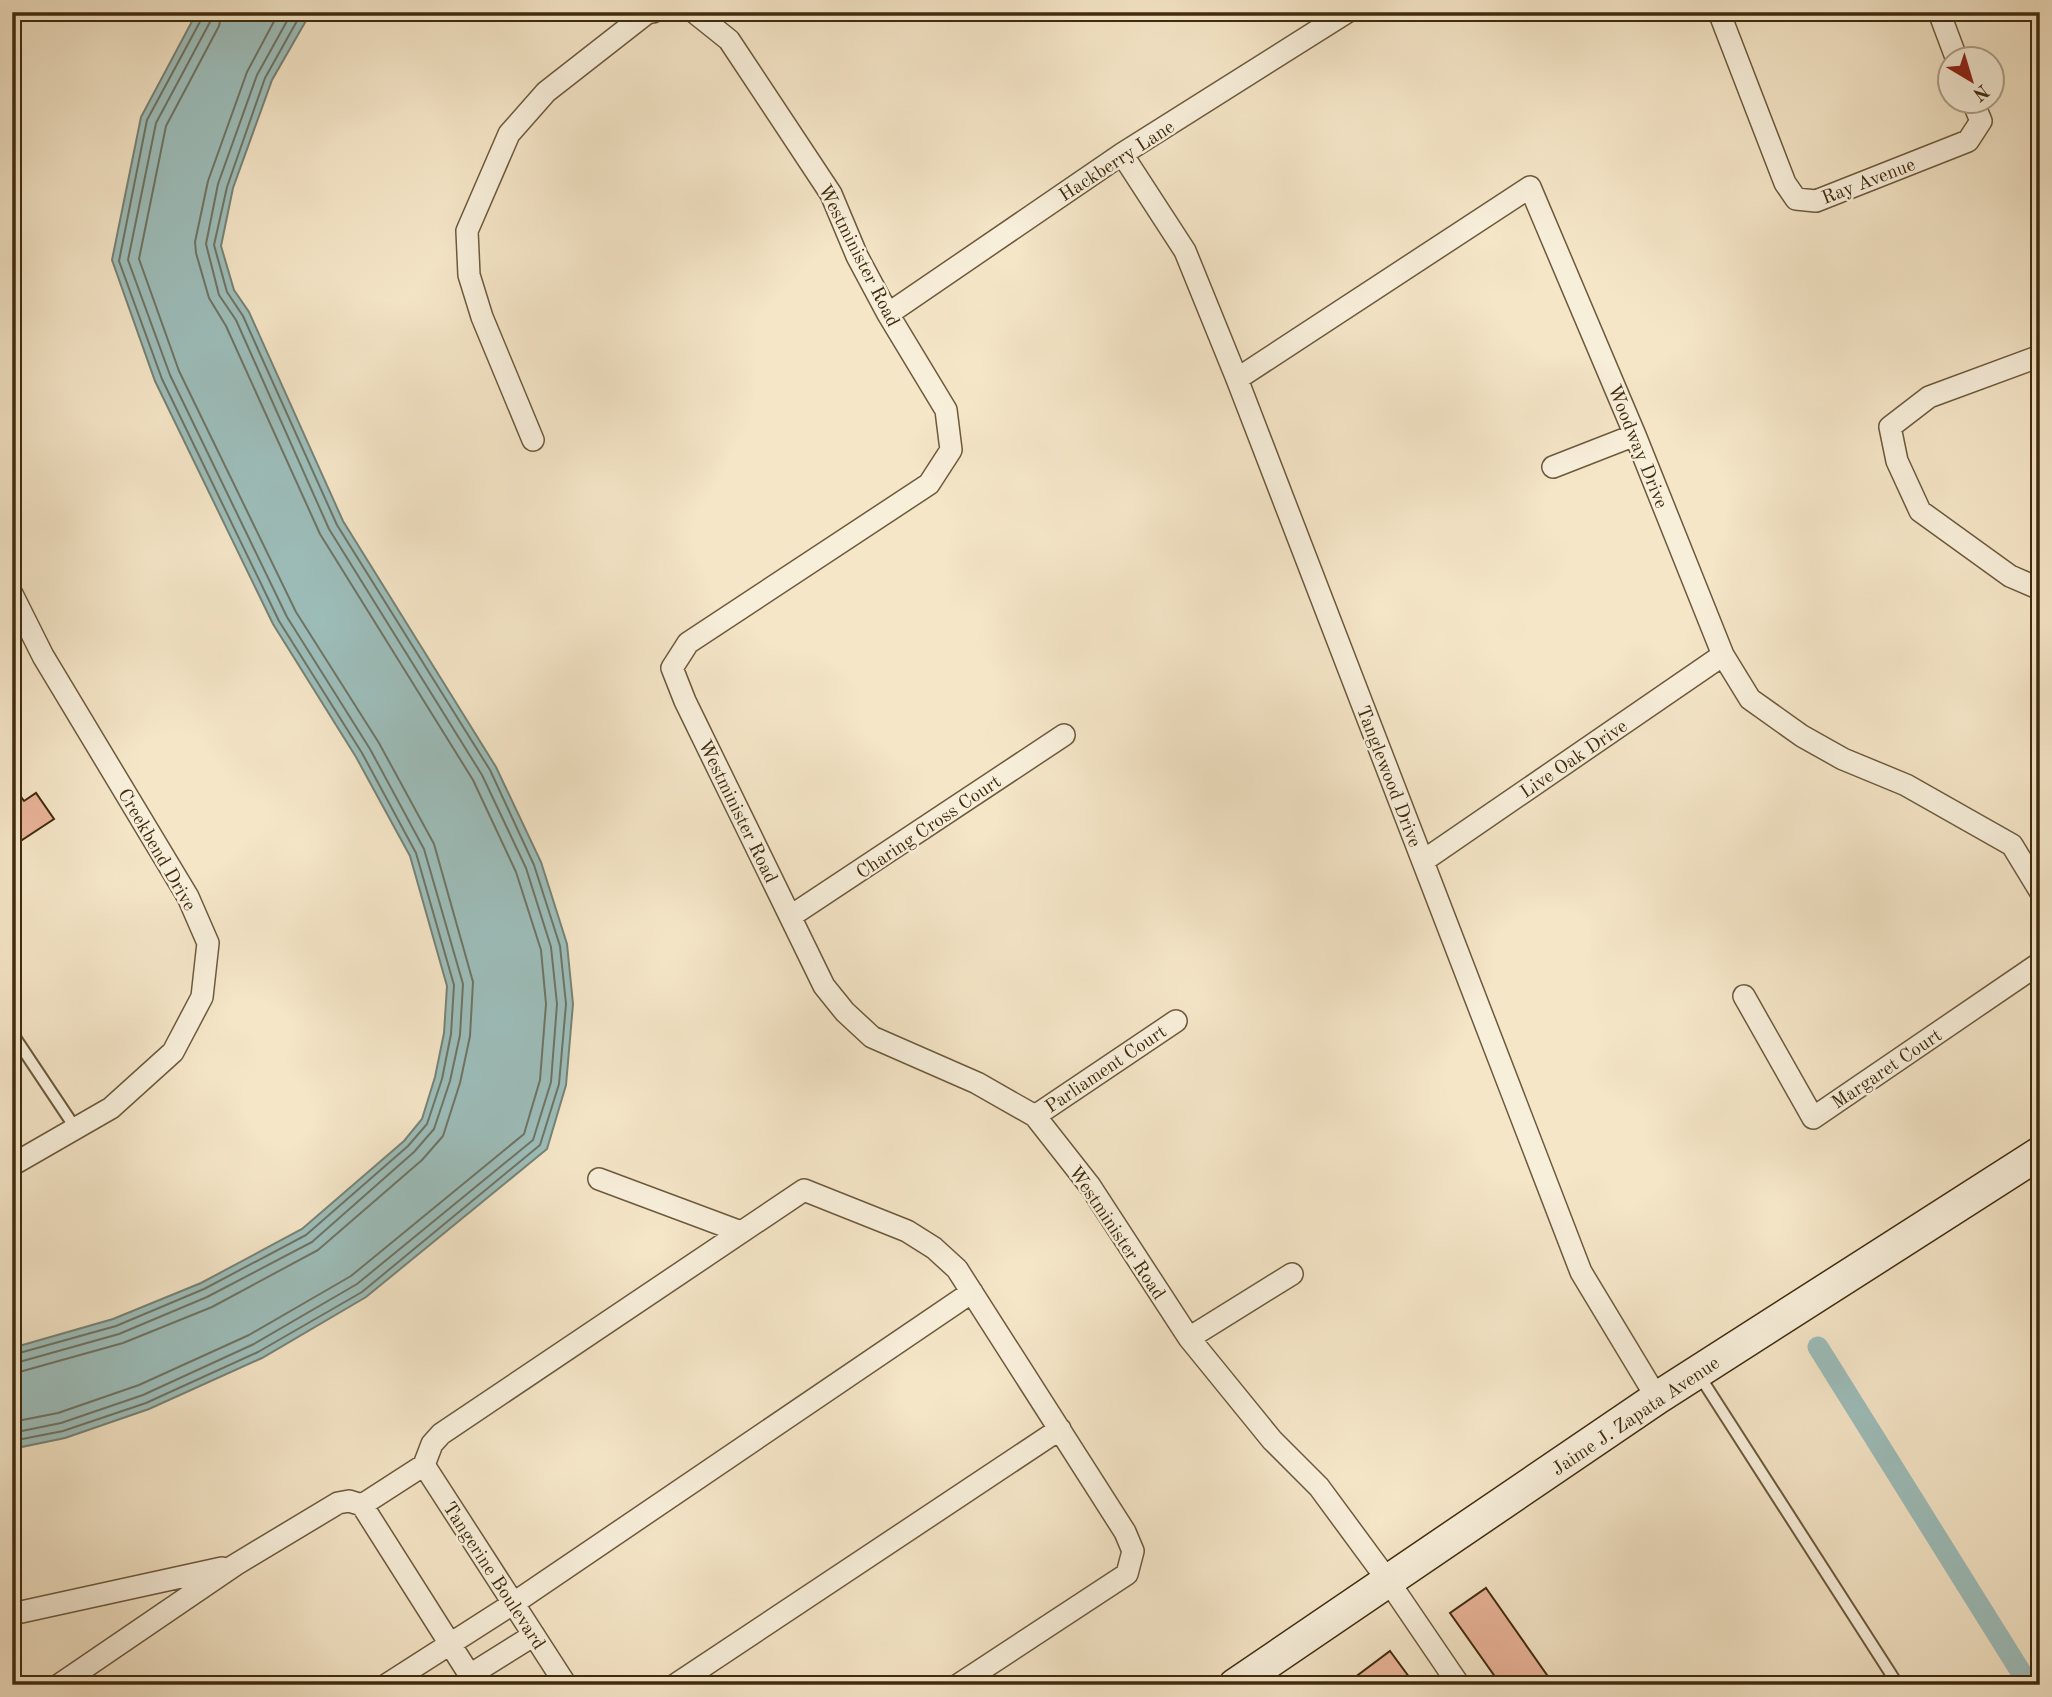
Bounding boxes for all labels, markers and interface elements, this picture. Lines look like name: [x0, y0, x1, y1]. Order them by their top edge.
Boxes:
north arrow: [1937, 46, 2007, 116]
text: N: [1968, 79, 1992, 104]
street label: Hackberry Lane: [1056, 118, 1178, 206]
street label: Ray Avenue: [1820, 156, 1918, 209]
street label: Westminister Road: [814, 182, 902, 330]
street label: Woodway Drive: [1603, 382, 1670, 511]
street label: Tanglewood Drive: [1352, 704, 1423, 850]
street label: Live Oak Drive: [1517, 717, 1631, 803]
street label: Westminister Road: [694, 737, 780, 887]
street label: Charing Cross Court: [854, 773, 1005, 883]
street label: Creekbend Drive: [113, 786, 198, 915]
street label: Parliament Court: [1042, 1023, 1170, 1118]
street label: Margaret Court: [1829, 1026, 1946, 1114]
street label: Westminister Road: [1064, 1163, 1168, 1304]
street label: Jaime J. Zapata Avenue: [1549, 1354, 1724, 1480]
street label: Tangerine Boulevard: [438, 1499, 548, 1654]

